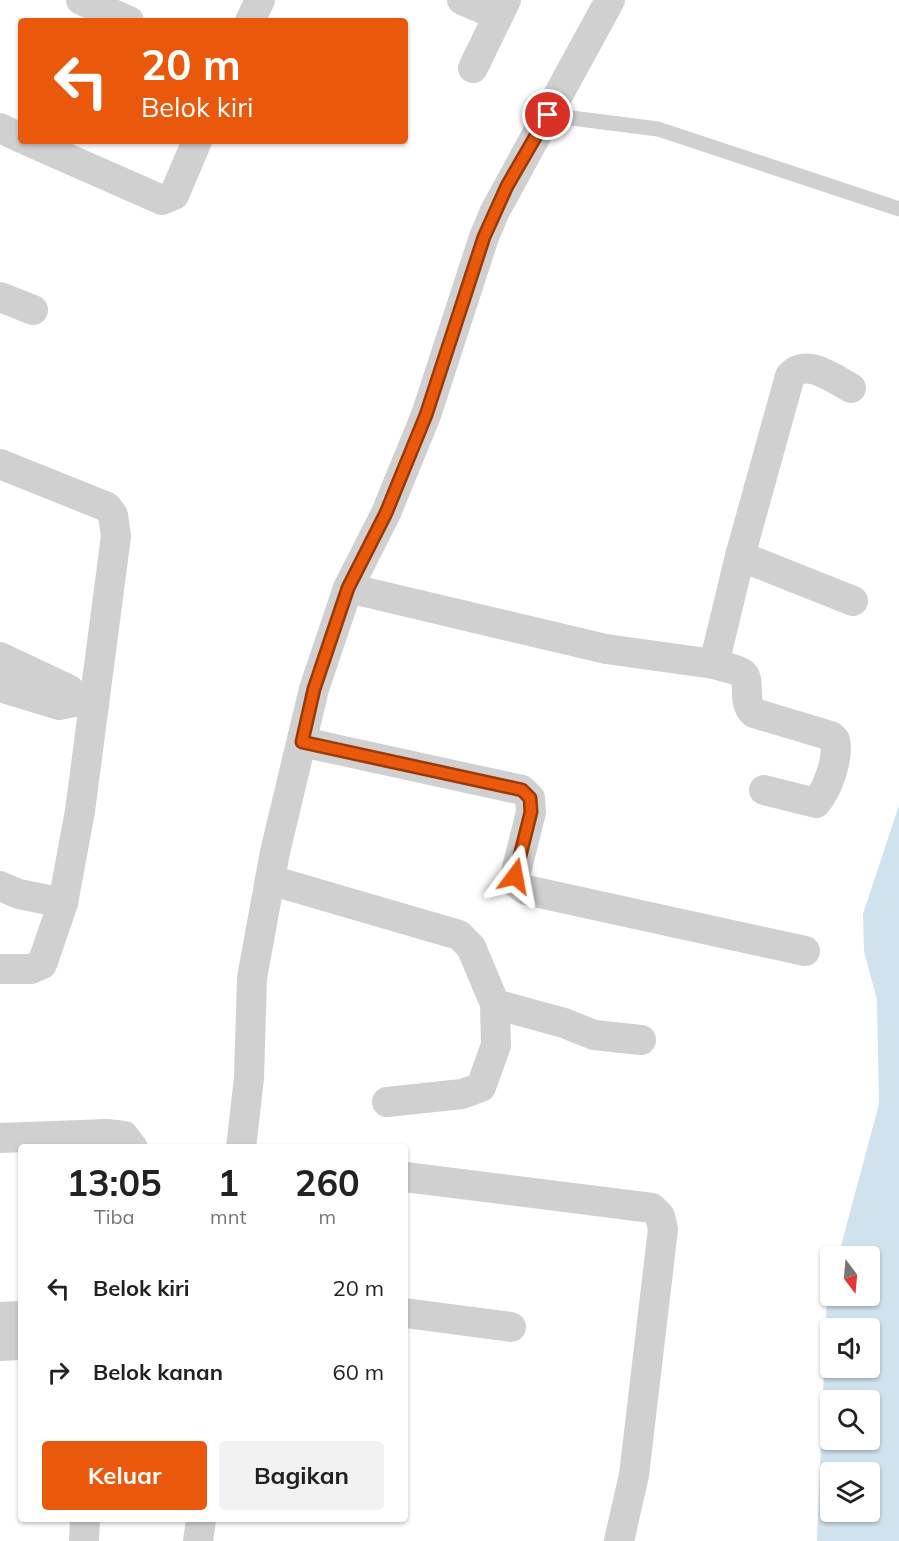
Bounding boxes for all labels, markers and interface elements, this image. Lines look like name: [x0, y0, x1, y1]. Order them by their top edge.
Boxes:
text: 20 m: [141, 38, 241, 91]
icon: left: [42, 42, 120, 120]
pin: [522, 89, 573, 140]
text: Belok kiri: [141, 90, 253, 124]
icon: arrive: [531, 98, 564, 131]
position arrow: [483, 844, 547, 908]
text: 13:05: [66, 1160, 162, 1205]
text: 1: [217, 1160, 239, 1205]
text: 260: [295, 1160, 360, 1205]
text: Tiba: [94, 1204, 134, 1229]
text: mnt: [210, 1204, 246, 1229]
text: m: [318, 1204, 336, 1229]
north arrow: [820, 1246, 880, 1306]
map controls: [820, 1246, 880, 1522]
icon: left: [42, 1272, 75, 1305]
text: Belok kiri: [93, 1274, 189, 1302]
text: 20 m: [333, 1274, 384, 1302]
button: sound: [820, 1318, 880, 1378]
icon: right: [42, 1356, 75, 1389]
text: Belok kanan: [93, 1358, 223, 1386]
text: 60 m: [333, 1358, 384, 1386]
button: search: [820, 1390, 880, 1450]
button: Keluar: [42, 1441, 207, 1510]
button: Bagikan: [219, 1441, 384, 1510]
button: layers: [820, 1462, 880, 1522]

